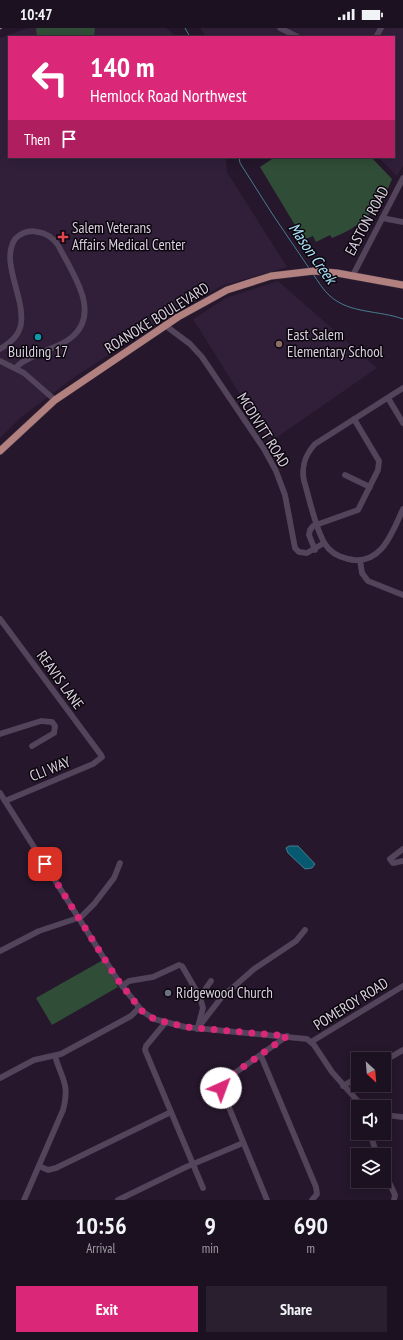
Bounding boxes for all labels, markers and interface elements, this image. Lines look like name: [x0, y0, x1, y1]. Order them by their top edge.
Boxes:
text: 10:47: [20, 5, 52, 24]
text: 140 m: [90, 48, 154, 85]
icon: left: [24, 52, 76, 104]
text: Hemlock Road Northwest: [90, 84, 247, 107]
icon: arrive: [58, 128, 80, 150]
text: Then: [24, 130, 50, 149]
street label: EASTON ROAD: [341, 183, 393, 258]
place label: Salem Veterans Affairs Medical Center: [72, 218, 186, 254]
water label: Mason Creek: [285, 219, 342, 289]
marker: Salem Veterans Affairs Medical Center: [57, 231, 69, 243]
street label: ROANOKE BOULEVARD: [101, 278, 213, 357]
place label: East Salem Elementary School: [287, 325, 384, 361]
marker: Building 17: [33, 332, 43, 342]
marker: East Salem Elementary School: [274, 339, 284, 349]
place label: Building 17: [8, 342, 68, 361]
street label: MCDIVITT ROAD: [233, 389, 294, 471]
street label: REAVIS LANE: [33, 647, 88, 713]
street label: CLI WAY: [27, 752, 73, 785]
pin: [28, 847, 62, 881]
icon: arrive: [34, 853, 56, 875]
street label: POMEROY ROAD: [310, 973, 392, 1034]
place label: Ridgewood Church: [176, 983, 273, 1002]
marker: Ridgewood Church: [163, 988, 173, 998]
north arrow: [351, 1052, 391, 1092]
map controls: [351, 1052, 391, 1188]
position arrow: [200, 1067, 242, 1109]
button: sound: [351, 1100, 391, 1140]
button: layers: [351, 1148, 391, 1188]
text: 10:56: [75, 1210, 127, 1241]
text: 9: [204, 1210, 216, 1241]
text: 690: [294, 1210, 328, 1241]
text: Arrival: [86, 1240, 116, 1257]
text: min: [202, 1240, 219, 1257]
text: m: [307, 1240, 315, 1257]
button: Exit: [16, 1286, 198, 1332]
button: Share: [206, 1286, 387, 1332]

